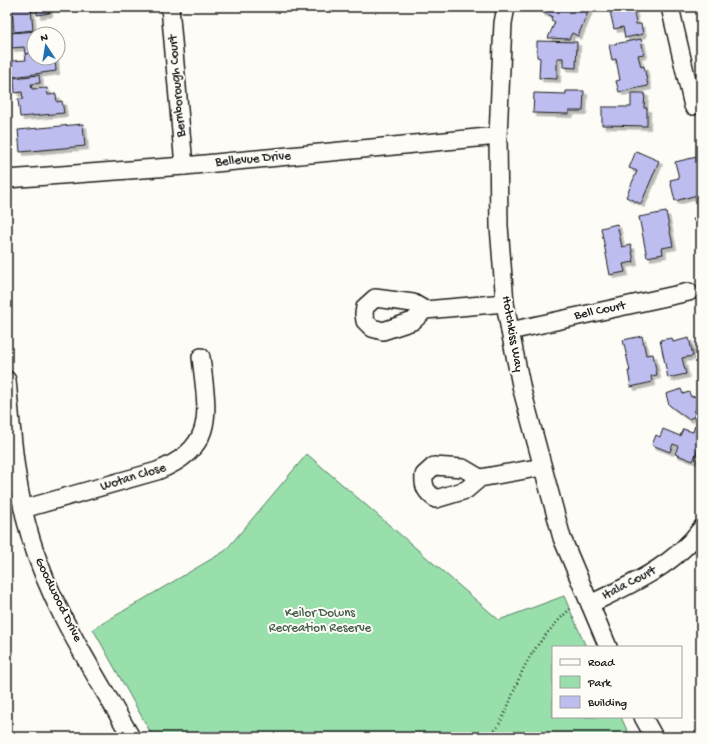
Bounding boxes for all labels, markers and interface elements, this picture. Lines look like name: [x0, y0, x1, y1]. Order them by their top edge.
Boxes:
north arrow: [26, 26, 66, 66]
text: N: [40, 32, 49, 45]
street label: Bernborough Court: [165, 33, 189, 139]
street label: Bellevue Drive: [214, 148, 292, 170]
street label: Hotchkiss Way: [498, 295, 526, 374]
street label: Bell Court: [572, 298, 629, 324]
street label: Wotan Close: [98, 460, 168, 494]
street label: Goodwood Drive: [31, 555, 85, 645]
street label: Itala Court: [600, 562, 660, 603]
park label: Keilor Downs Recreation Reserve: [269, 606, 372, 636]
legend: [552, 646, 682, 718]
text: Road: [588, 657, 615, 671]
text: Park: [587, 677, 613, 691]
text: Building: [587, 697, 627, 711]

